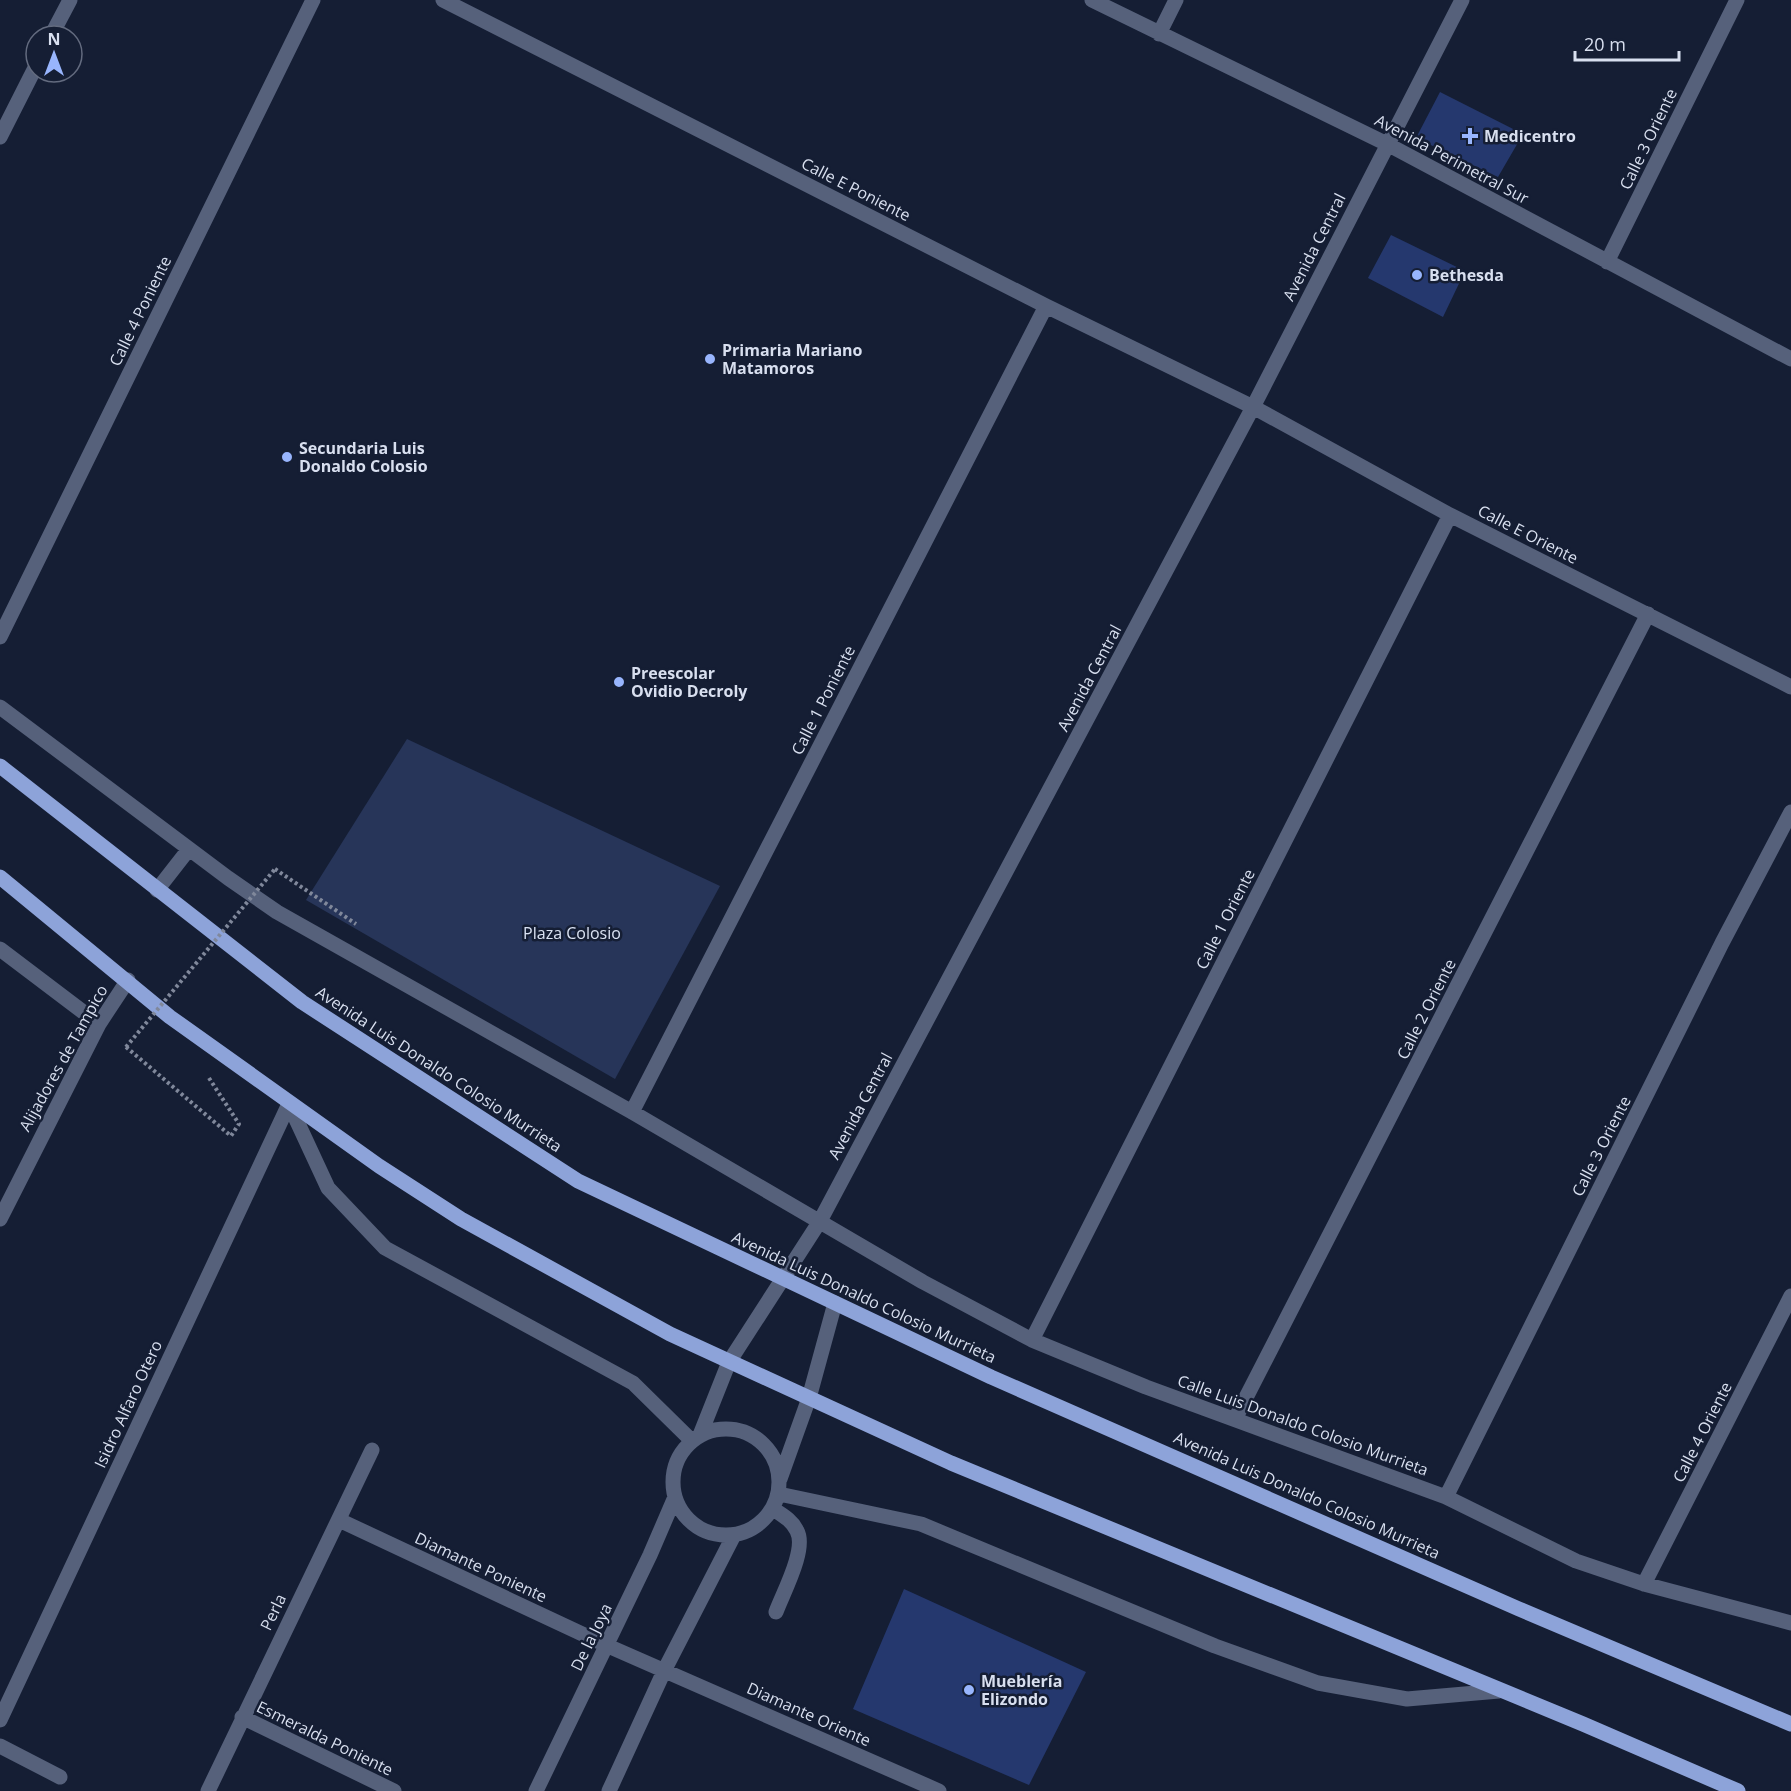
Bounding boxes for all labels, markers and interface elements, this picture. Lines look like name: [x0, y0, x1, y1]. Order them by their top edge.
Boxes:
north arrow: [24, 24, 84, 84]
scale bar: [1575, 24, 1678, 62]
text: N: [47, 28, 61, 50]
text: 20 m: [1584, 32, 1626, 56]
street label: Calle 3 Oriente: [1614, 85, 1682, 193]
street label: Avenida Perimetral Sur: [1371, 109, 1533, 209]
place label: Medicentro: [1484, 125, 1576, 147]
marker: Medicentro: [1461, 127, 1479, 145]
street label: Calle E Poniente: [798, 152, 914, 226]
street label: Avenida Central: [1277, 190, 1351, 304]
street label: Calle 4 Poniente: [104, 252, 176, 370]
place label: Bethesda: [1429, 264, 1504, 286]
marker: Bethesda: [1410, 268, 1424, 282]
place label: Primaria Mariano Matamoros: [722, 339, 863, 379]
marker: Primaria Mariano Matamoros: [703, 352, 717, 366]
place label: Secundaria Luis Donaldo Colosio: [299, 437, 428, 477]
marker: Secundaria Luis Donaldo Colosio: [280, 450, 294, 464]
street label: Calle E Oriente: [1474, 499, 1582, 569]
street label: Avenida Central: [1052, 621, 1126, 735]
street label: Calle 1 Poniente: [786, 641, 860, 758]
place label: Preescolar Ovidio Decroly: [631, 662, 748, 702]
marker: Preescolar Ovidio Decroly: [612, 675, 626, 689]
street label: Calle 1 Oriente: [1190, 865, 1260, 973]
park label: Plaza Colosio: [523, 922, 621, 944]
street label: Calle 2 Oriente: [1391, 955, 1461, 1063]
street label: Alijadores de Tampico: [14, 981, 112, 1135]
street label: Avenida Luis Donaldo Colosio Murrieta: [312, 981, 566, 1157]
street label: Avenida Central: [823, 1049, 897, 1163]
street label: Calle 3 Oriente: [1566, 1092, 1636, 1200]
street label: Avenida Luis Donaldo Colosio Murrieta: [728, 1226, 1000, 1368]
street label: Isidro Alfaro Otero: [89, 1337, 167, 1471]
street label: Calle Luis Donaldo Colosio Murrieta: [1175, 1369, 1431, 1481]
street label: Calle 4 Oriente: [1667, 1378, 1737, 1486]
street label: Avenida Luis Donaldo Colosio Murrieta: [1171, 1426, 1443, 1564]
street label: Diamante Poniente: [411, 1527, 551, 1607]
street label: Perla: [255, 1590, 291, 1634]
street label: De la Joya: [565, 1600, 617, 1674]
place label: Mueblería Elizondo: [981, 1670, 1062, 1710]
street label: Diamante Oriente: [744, 1677, 874, 1751]
marker: Mueblería Elizondo: [962, 1683, 976, 1697]
street label: Esmeralda Poniente: [253, 1695, 397, 1781]

